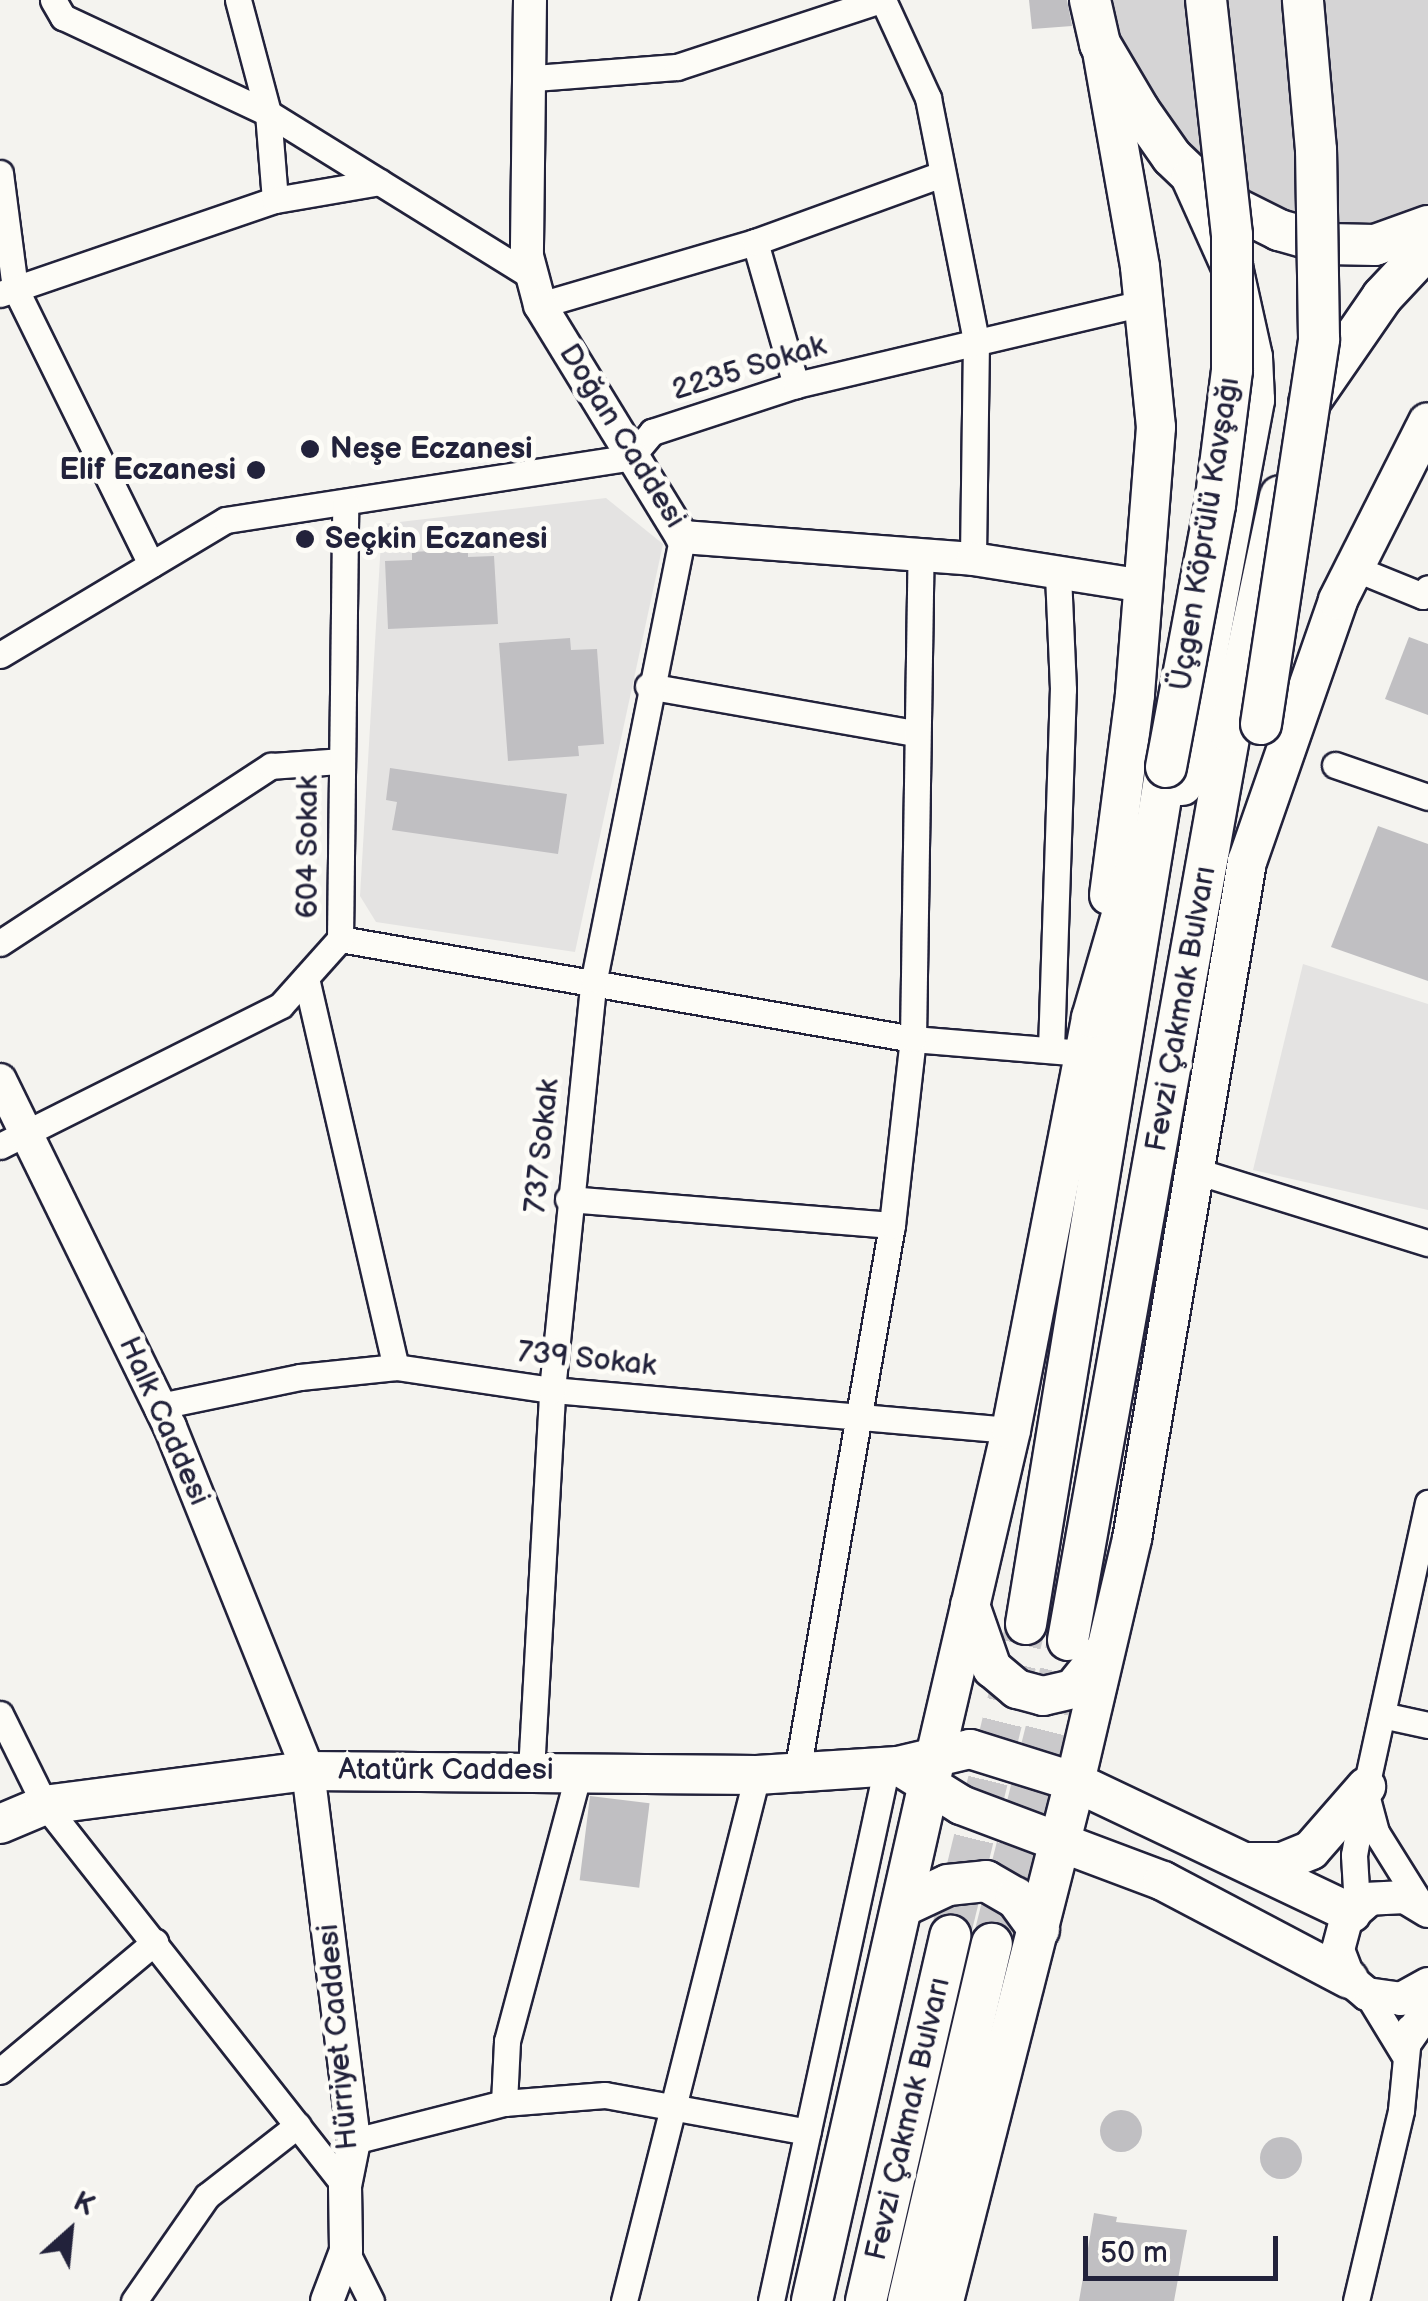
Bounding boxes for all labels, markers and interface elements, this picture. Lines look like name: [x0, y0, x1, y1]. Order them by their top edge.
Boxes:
street label: 2235 Sokak: [667, 327, 831, 409]
street label: Doğan Caddesi: [551, 337, 693, 535]
street label: Üçgen Köprülü Kavşağı: [1162, 375, 1248, 693]
place label: Neşe Eczanesi: [330, 431, 533, 467]
marker: Neşe Eczanesi: [299, 438, 321, 460]
place label: Elif Eczanesi: [60, 452, 236, 488]
marker: Elif Eczanesi: [245, 459, 267, 481]
place label: Seçkin Eczanesi: [325, 521, 548, 557]
marker: Seçkin Eczanesi: [294, 528, 316, 550]
street label: 604 Sokak: [290, 775, 326, 919]
street label: Fevzi Çakmak Bulvarı: [1138, 864, 1224, 1154]
street label: 737 Sokak: [517, 1076, 567, 1216]
street label: Halk Caddesi: [111, 1331, 217, 1511]
street label: 739 Sokak: [516, 1334, 658, 1384]
street label: Atatürk Caddesi: [338, 1752, 554, 1788]
street label: Hürriyet Caddesi: [310, 1923, 366, 2151]
street label: Fevzi Çakmak Bulvarı: [858, 1974, 958, 2264]
north arrow: [20, 2181, 120, 2281]
text: K: [68, 2185, 100, 2223]
scale bar: [1088, 2216, 1283, 2278]
text: 50 m: [1100, 2235, 1168, 2271]

